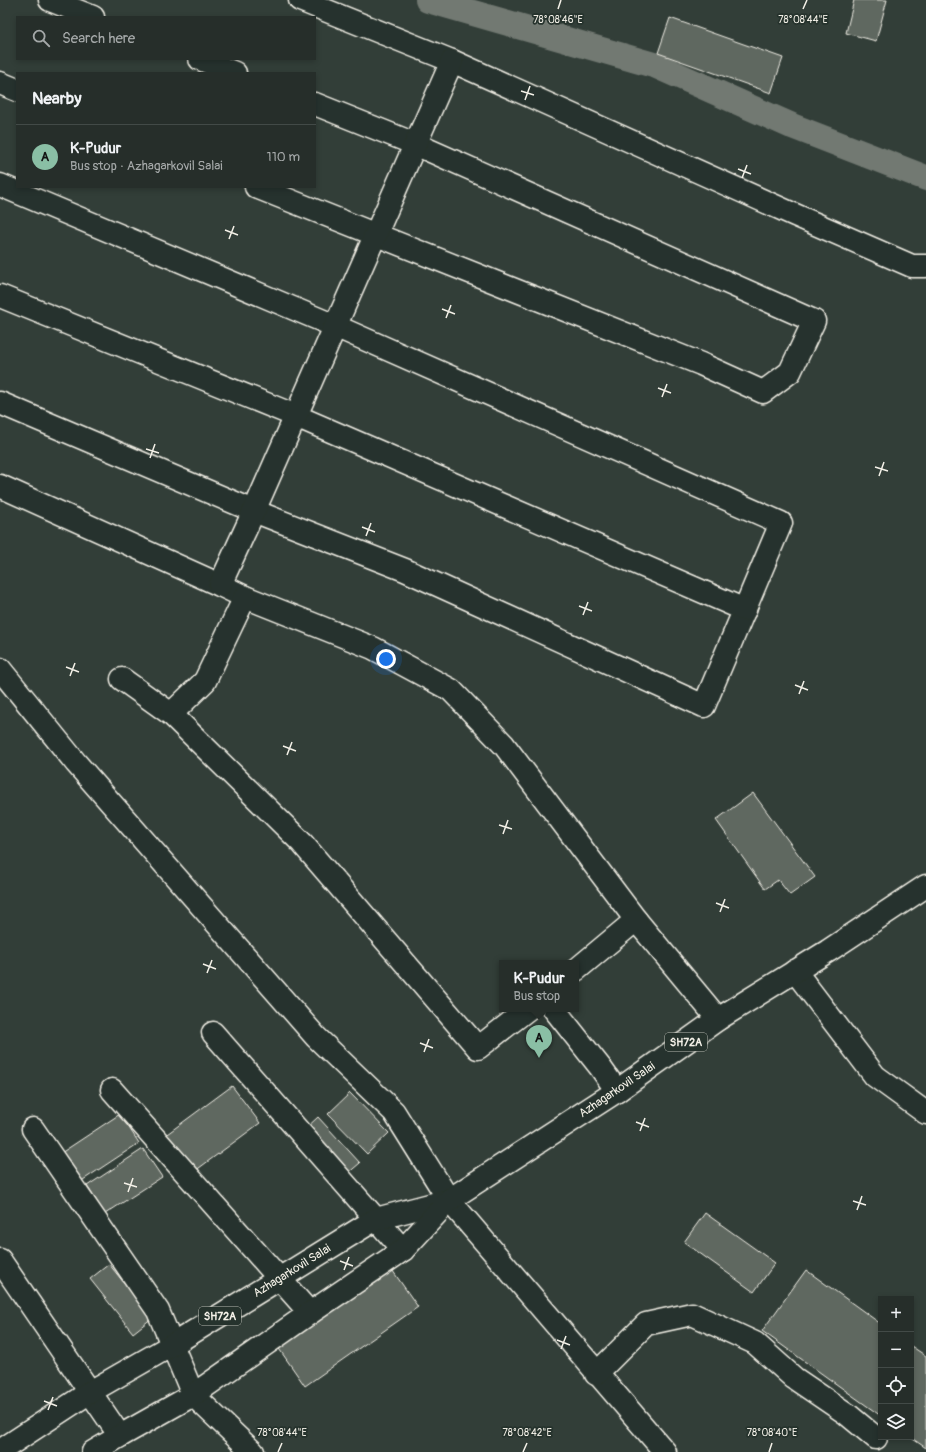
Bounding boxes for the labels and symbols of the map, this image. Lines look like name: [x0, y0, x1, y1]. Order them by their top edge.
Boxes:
text: 78°08'46"E: [533, 14, 583, 26]
text: 78°08'44"E: [778, 14, 828, 26]
your location: [376, 649, 396, 669]
pin: A: [526, 1025, 552, 1058]
road number: SH72A: [665, 1033, 707, 1051]
street label: Azhagarkovil Salai: [576, 1059, 658, 1121]
street label: Azhagarkovil Salai: [250, 1241, 334, 1301]
road number: SH72A: [199, 1307, 241, 1325]
text: 78°08'44"E: [257, 1427, 307, 1439]
text: 78°08'42"E: [502, 1427, 552, 1439]
text: 78°08'40"E: [747, 1427, 797, 1439]

